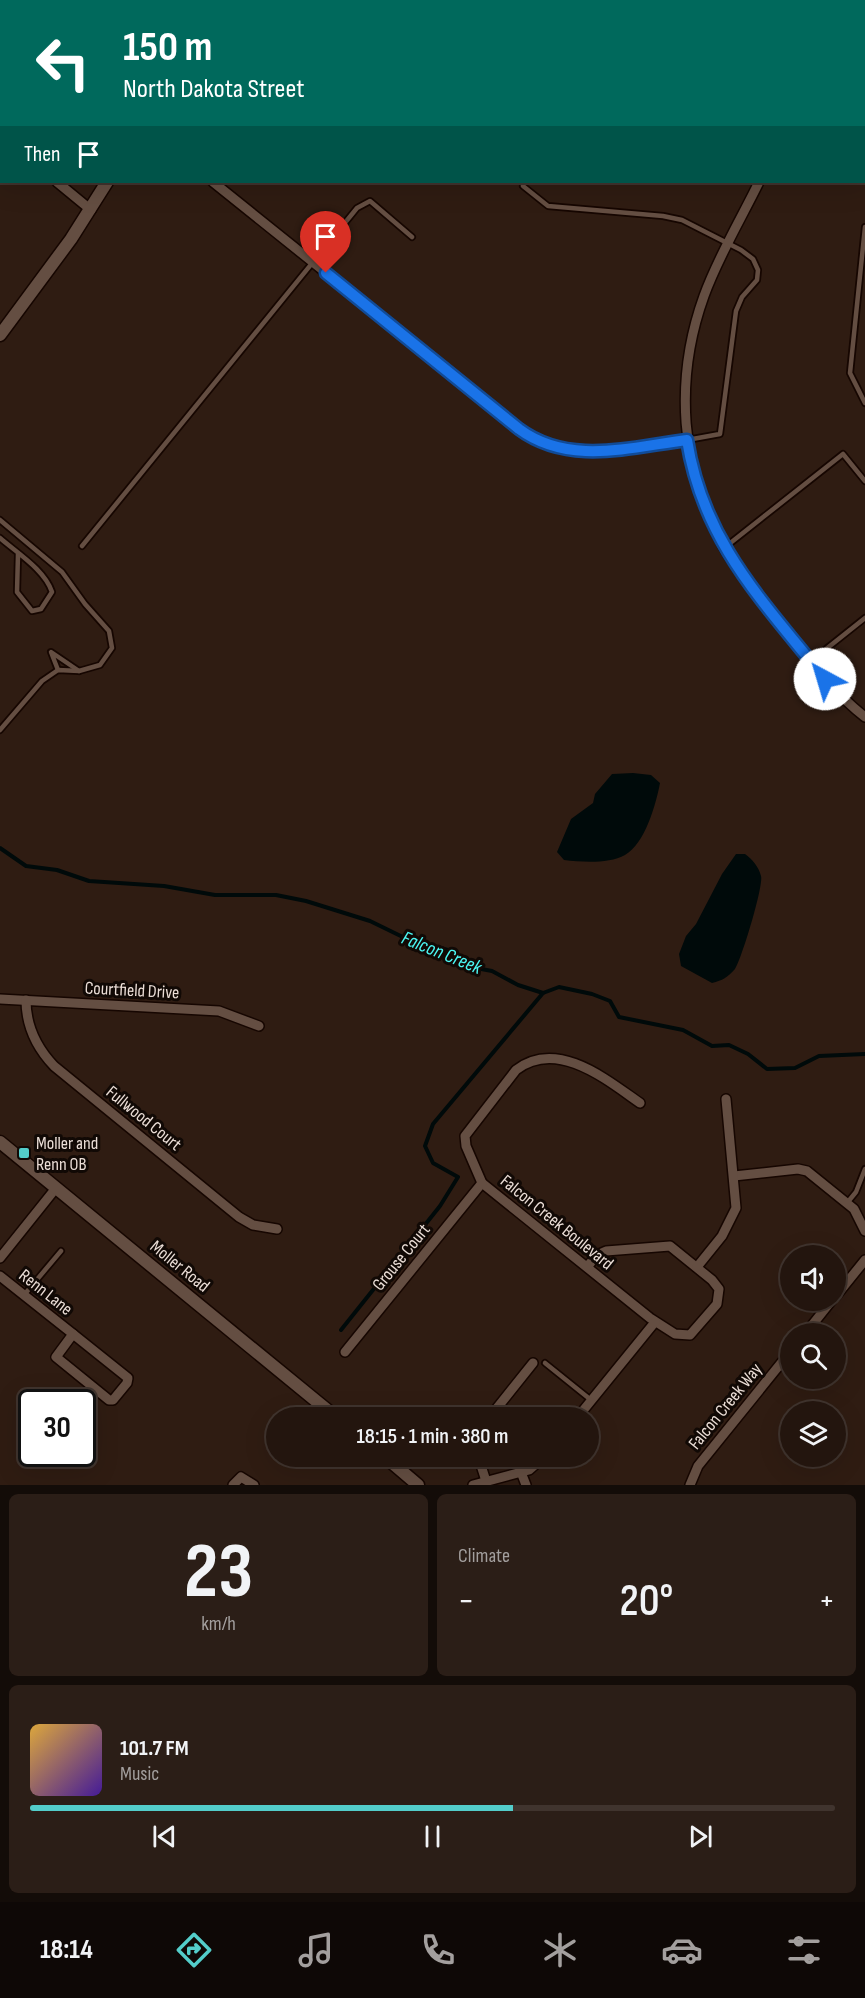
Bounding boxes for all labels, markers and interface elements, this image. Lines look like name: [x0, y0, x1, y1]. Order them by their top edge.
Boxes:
text: 150 m: [123, 22, 212, 73]
icon: left: [24, 24, 102, 102]
text: North Dakota Street: [123, 73, 304, 105]
icon: arrive: [72, 138, 105, 171]
text: Then: [24, 141, 60, 168]
pin: [300, 211, 351, 273]
icon: arrive: [309, 220, 342, 253]
position arrow: [793, 647, 857, 711]
water label: Falcon Creek: [398, 926, 486, 980]
street label: Courtfield Drive: [84, 978, 180, 1003]
street label: Fullwood Court: [102, 1082, 186, 1155]
place label: Moller and Renn OB: [36, 1133, 98, 1175]
marker: Moller and Renn OB: [17, 1146, 31, 1160]
street label: Falcon Creek Boulevard: [496, 1170, 617, 1274]
street label: Grouse Court: [368, 1219, 435, 1295]
street label: Moller Road: [146, 1236, 214, 1297]
map controls: [780, 1245, 846, 1467]
button: sound: [780, 1245, 846, 1311]
street label: Renn Lane: [15, 1265, 77, 1320]
button: search: [780, 1323, 846, 1389]
street label: Falcon Creek Way: [684, 1359, 767, 1454]
speed limit sign: 30: [18, 1389, 96, 1467]
button: layers: [780, 1401, 846, 1467]
text: 18:15 · 1 min · 380 m: [357, 1423, 508, 1450]
text: 23: [184, 1526, 253, 1619]
text: Climate: [458, 1544, 510, 1568]
text: 20°: [620, 1574, 673, 1629]
text: −: [458, 1581, 474, 1621]
text: +: [819, 1581, 835, 1621]
text: km/h: [201, 1612, 236, 1636]
text: 101.7 FM: [120, 1735, 189, 1762]
text: Music: [120, 1762, 159, 1786]
icon: previous: [148, 1820, 181, 1853]
icon: pause: [416, 1820, 449, 1853]
icon: next: [684, 1820, 717, 1853]
icon: directions: [173, 1929, 215, 1971]
icon: music: [295, 1929, 337, 1971]
icon: phone: [417, 1929, 459, 1971]
icon: climate: [539, 1929, 581, 1971]
icon: car: [661, 1929, 703, 1971]
icon: filters: [783, 1929, 825, 1971]
text: 18:14: [40, 1934, 93, 1966]

